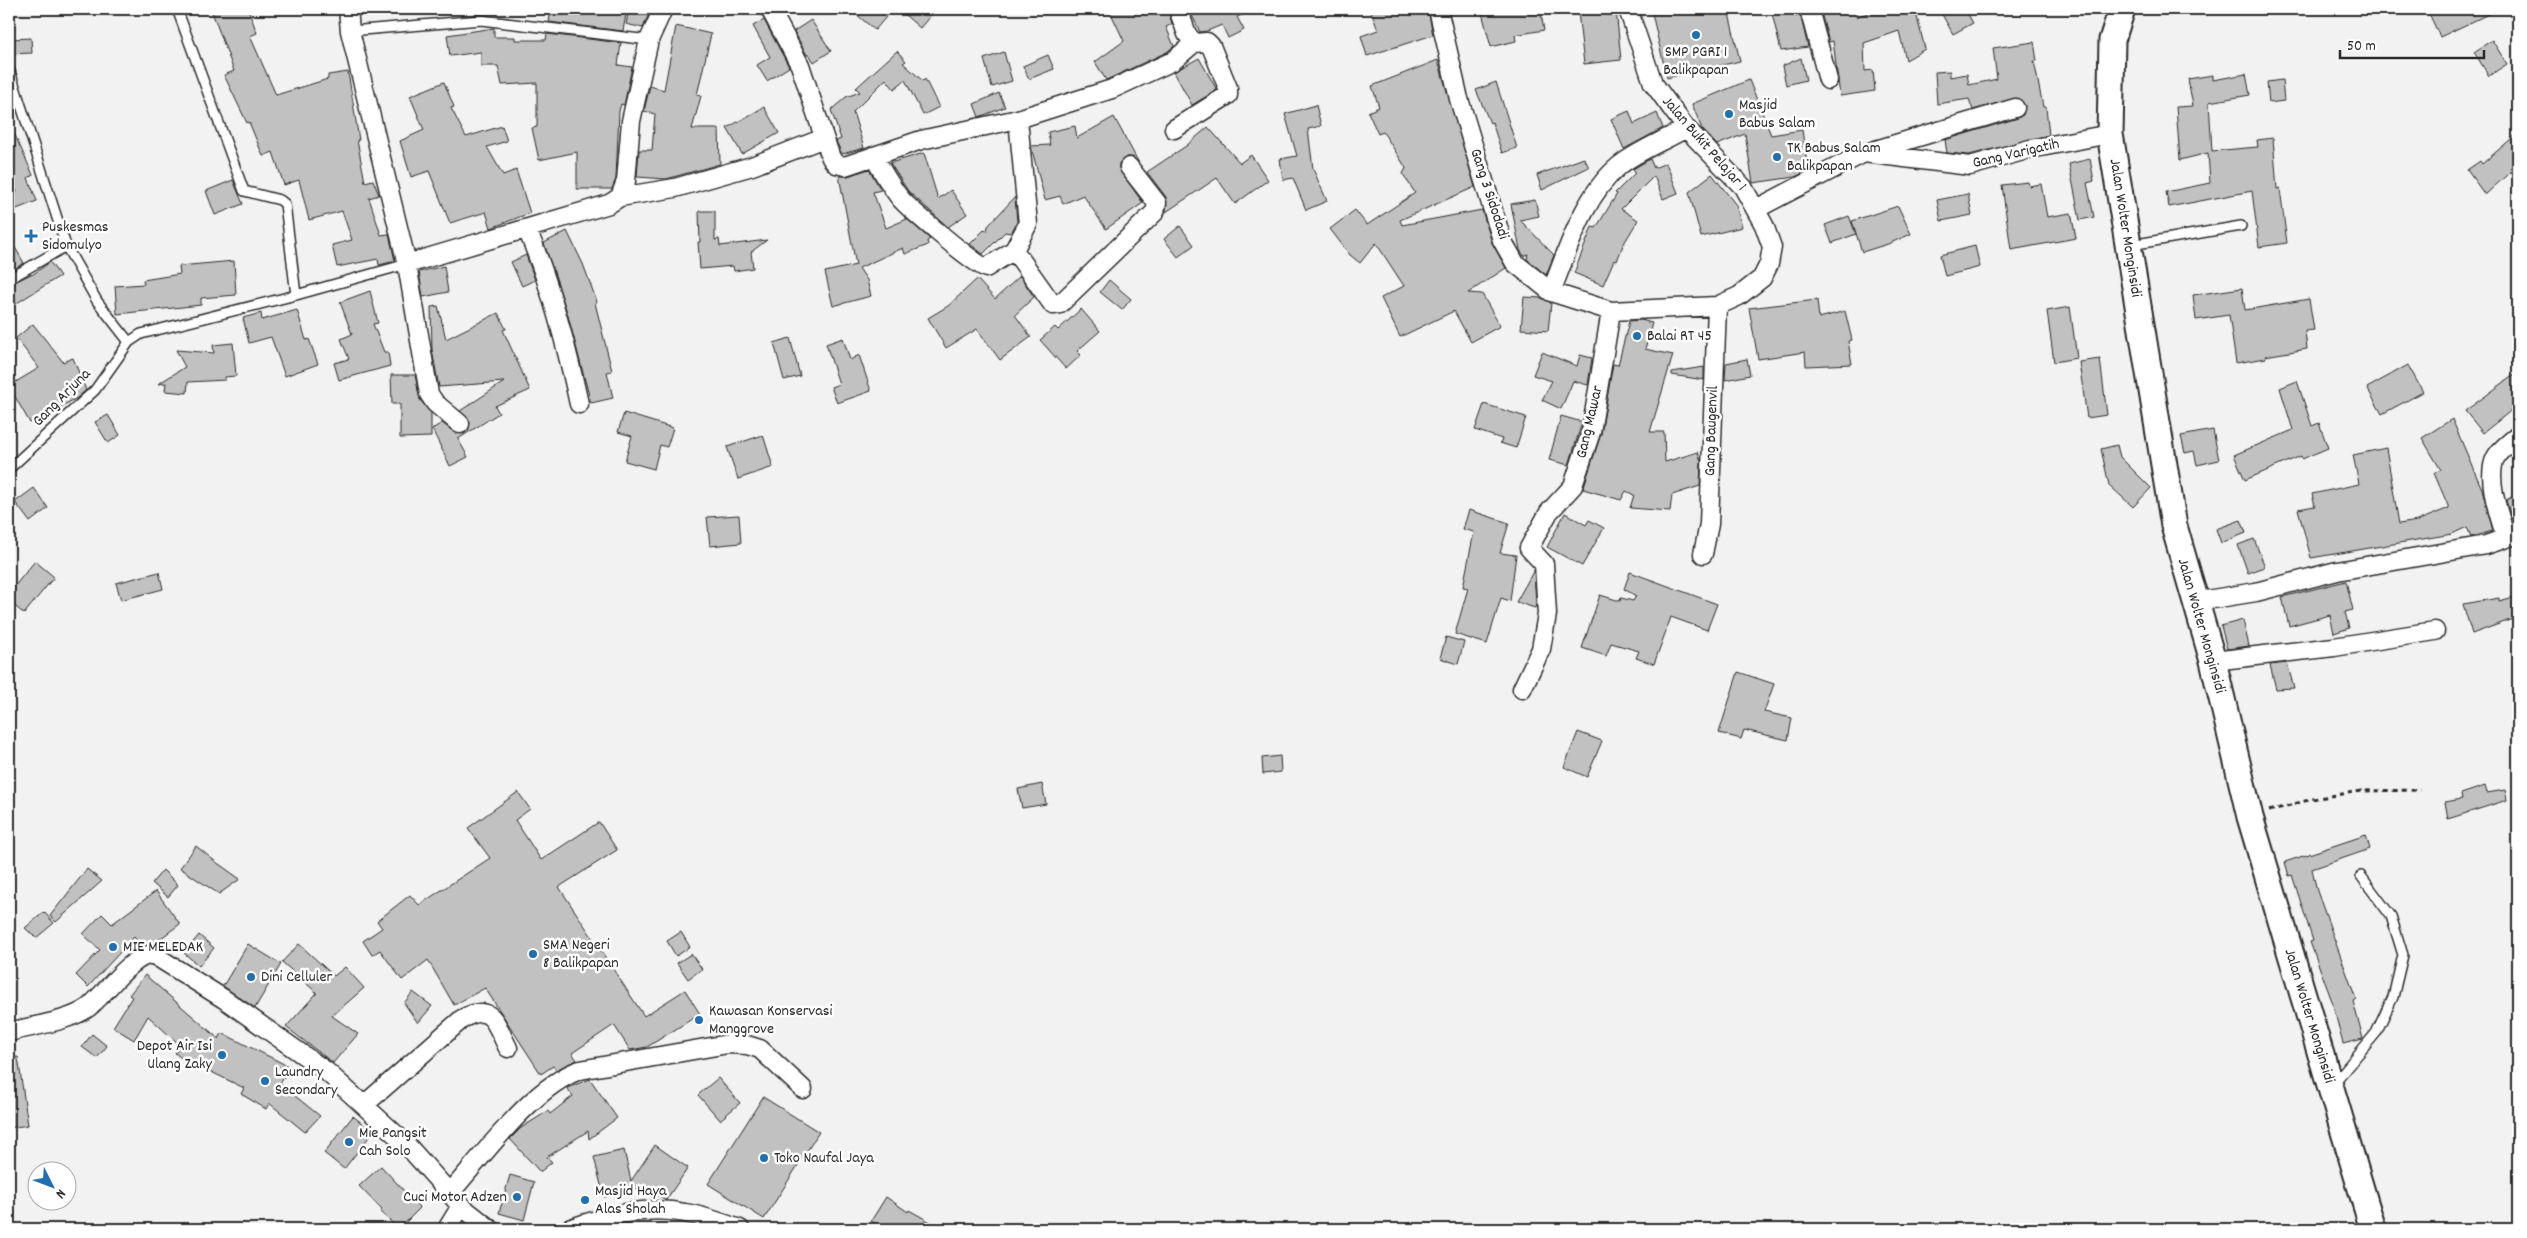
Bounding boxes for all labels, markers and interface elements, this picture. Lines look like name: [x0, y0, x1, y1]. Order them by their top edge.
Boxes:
scale bar: [2340, 28, 2483, 60]
marker: SMP PGRI 1 Balikpapan: [1690, 29, 1702, 41]
text: 50 m: [2347, 36, 2376, 58]
place label: SMP PGRI 1 Balikpapan: [1663, 41, 1729, 82]
street label: Jalan Bukit Pelajar 1: [1656, 91, 1752, 197]
place label: Masjid Babus Salam: [1739, 94, 1815, 135]
marker: Masjid Babus Salam: [1723, 108, 1735, 120]
street label: Gang Varigatih: [1970, 133, 2062, 175]
place label: TK Babus Salam Balikpapan: [1787, 137, 1881, 178]
street label: Gang 3 Sidodadi: [1463, 146, 1515, 243]
marker: TK Babus Salam Balikpapan: [1771, 151, 1783, 163]
street label: Jalan Wolter Monginsidi: [2103, 157, 2147, 299]
place label: Puskesmas Sidomulyo: [42, 216, 109, 257]
marker: Puskesmas Sidomulyo: [24, 229, 38, 243]
place label: Balai RT 45: [1647, 325, 1712, 348]
marker: Balai RT 45: [1631, 330, 1643, 342]
street label: Gang Arjuna: [28, 363, 97, 432]
street label: Gang Mawar: [1570, 383, 1610, 461]
street label: Gang Baugenvil: [1699, 385, 1725, 477]
street label: Jalan Wolter Monginsidi: [2171, 556, 2231, 696]
place label: SMA Negeri 8 Balikpapan: [543, 934, 619, 975]
place label: MIE MELEDAK: [123, 936, 203, 959]
marker: MIE MELEDAK: [107, 941, 119, 953]
street label: Jalan Wolter Monginsidi: [2278, 946, 2340, 1086]
marker: SMA Negeri 8 Balikpapan: [527, 948, 539, 960]
place label: Dini Celluler: [261, 966, 332, 989]
marker: Dini Celluler: [245, 971, 257, 983]
place label: Kawasan Konservasi Manggrove: [709, 1000, 833, 1041]
marker: Kawasan Konservasi Manggrove: [693, 1014, 705, 1026]
place label: Depot Air Isi Ulang Zaky: [137, 1035, 213, 1076]
marker: Depot Air Isi Ulang Zaky: [216, 1049, 228, 1061]
place label: Laundry Secondary: [275, 1061, 338, 1102]
marker: Laundry Secondary: [259, 1075, 271, 1087]
place label: Mie Pangsit Cah Solo: [359, 1122, 427, 1163]
marker: Mie Pangsit Cah Solo: [343, 1136, 355, 1148]
place label: Toko Naufal Jaya: [774, 1147, 874, 1170]
marker: Toko Naufal Jaya: [758, 1152, 770, 1164]
north arrow: [28, 1160, 78, 1210]
place label: Masjid Haya Alas Sholah: [595, 1180, 667, 1221]
text: N: [50, 1184, 70, 1203]
place label: Cuci Motor Adzen: [403, 1186, 507, 1209]
marker: Cuci Motor Adzen: [511, 1191, 523, 1203]
marker: Masjid Haya Alas Sholah: [579, 1194, 591, 1206]

